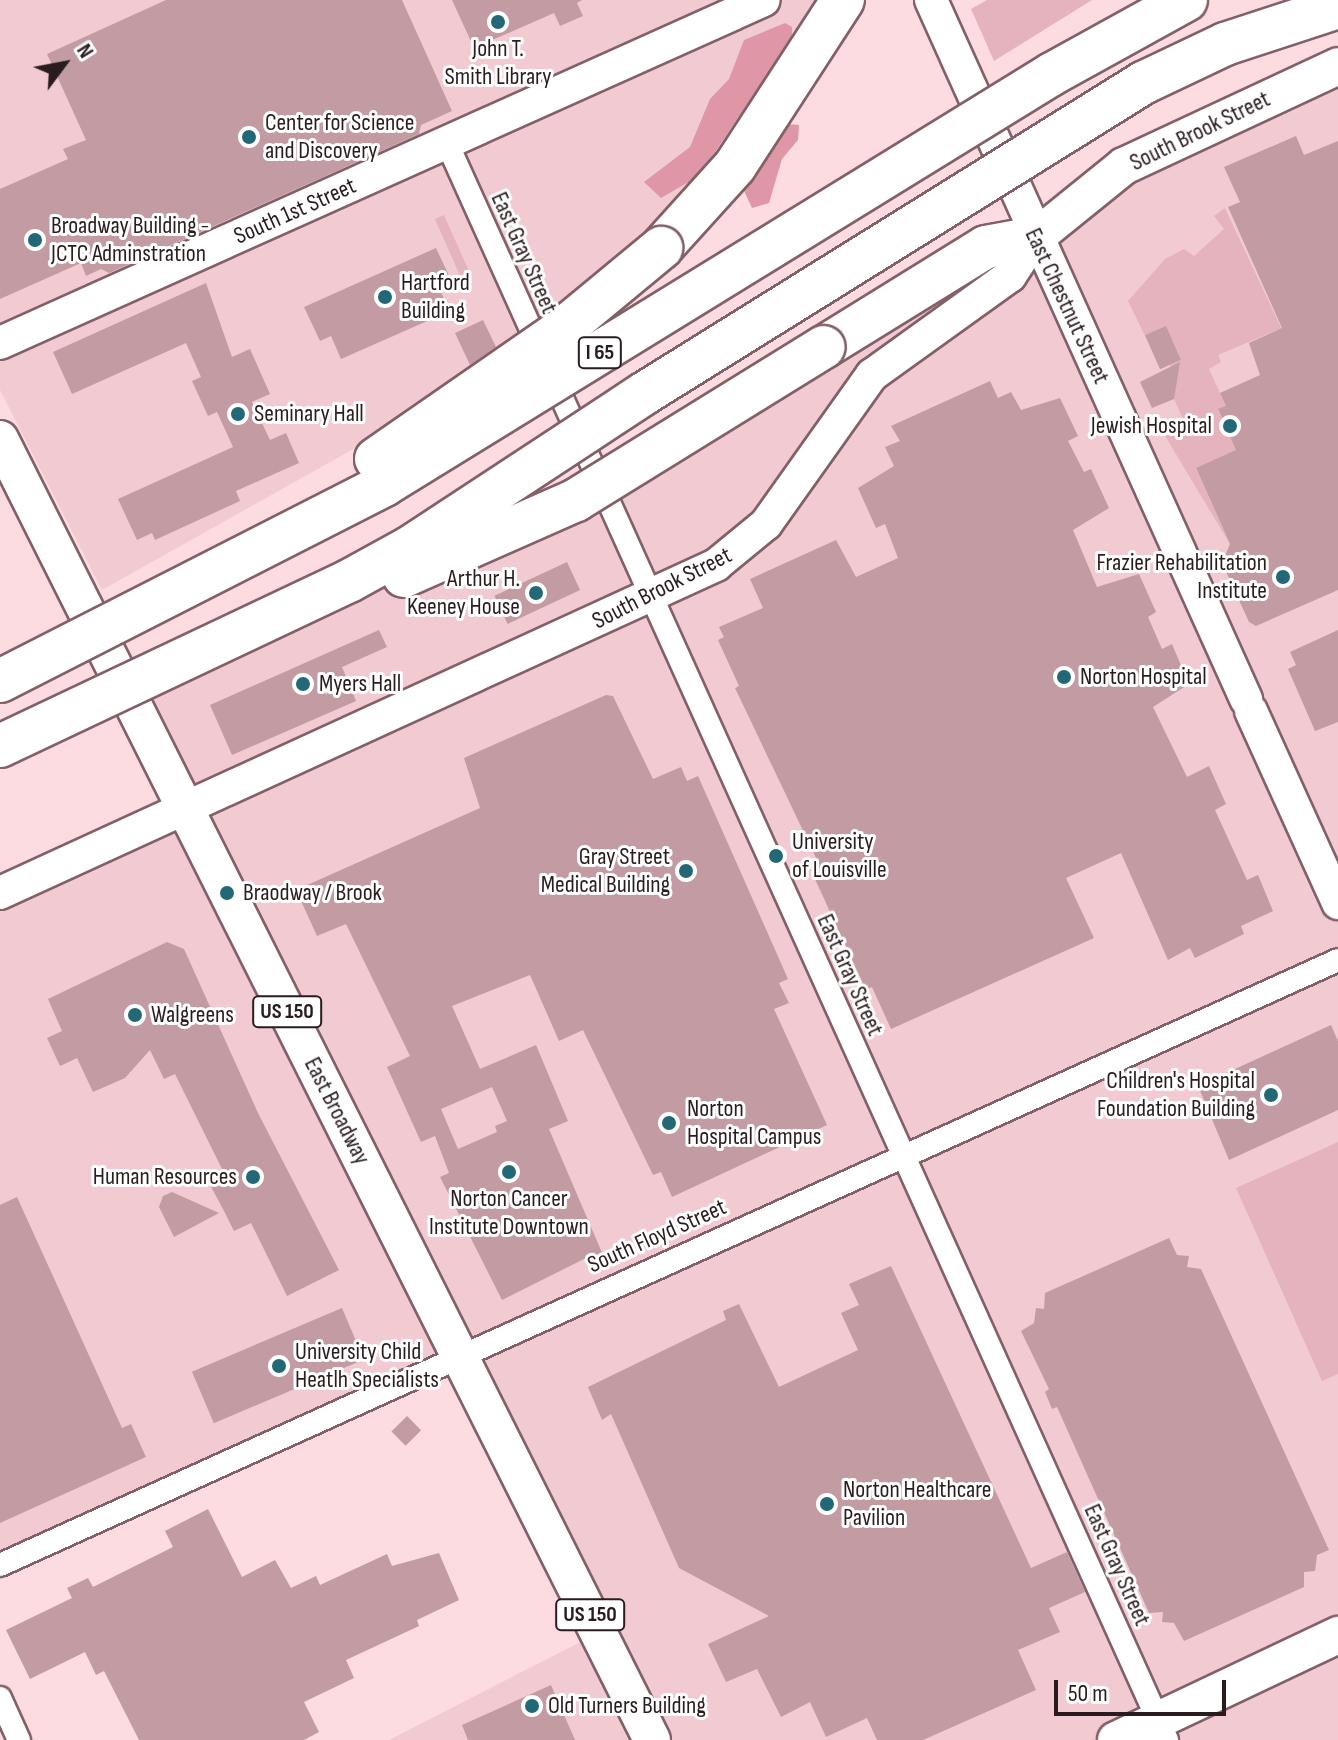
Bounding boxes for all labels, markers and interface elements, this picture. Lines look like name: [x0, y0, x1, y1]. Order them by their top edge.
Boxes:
marker: John T. Smith Library: [489, 13, 507, 31]
north arrow: [24, 24, 104, 104]
place label: John T. Smith Library: [445, 35, 551, 91]
text: N: [70, 39, 99, 63]
street label: South Brook Street: [1125, 85, 1275, 177]
place label: Center for Science and Discovery: [265, 109, 414, 165]
marker: Center for Science and Discovery: [240, 128, 258, 146]
street label: South 1st Street: [230, 171, 360, 251]
street label: East Gray Street: [484, 188, 564, 318]
place label: Broadway Building - JCTC Adminstration: [51, 212, 209, 268]
street label: East Chestnut Street: [1018, 224, 1116, 388]
marker: Broadway Building - JCTC Adminstration: [26, 231, 44, 249]
place label: Hartford Building: [401, 269, 470, 325]
marker: Hartford Building: [376, 288, 394, 306]
road number: I 65: [576, 335, 624, 371]
place label: Seminary Hall: [254, 400, 364, 428]
marker: Seminary Hall: [229, 405, 247, 423]
place label: Jewish Hospital: [1091, 412, 1212, 440]
marker: Jewish Hospital: [1219, 415, 1241, 437]
street label: South Brook Street: [588, 541, 736, 635]
place label: Frazier Rehabilitation Institute: [1096, 549, 1267, 605]
place label: Arthur H. Keeney House: [407, 565, 520, 621]
marker: Frazier Rehabilitation Institute: [1274, 568, 1292, 586]
marker: Arthur H. Keeney House: [527, 584, 545, 602]
place label: Norton Hospital: [1080, 663, 1207, 691]
marker: Norton Hospital: [1055, 668, 1073, 686]
place label: Myers Hall: [319, 670, 401, 698]
marker: Myers Hall: [294, 675, 312, 693]
place label: University of Louisville: [792, 828, 887, 884]
place label: Gray Street Medical Building: [541, 843, 670, 899]
marker: University of Louisville: [767, 847, 785, 865]
marker: Gray Street Medical Building: [677, 862, 695, 880]
place label: Braodway / Brook: [243, 879, 382, 907]
marker: Braodway / Brook: [218, 884, 236, 902]
street label: East Gray Street: [810, 910, 890, 1040]
road number: US 150: [251, 994, 323, 1030]
place label: Walgreens: [151, 1001, 234, 1029]
marker: Walgreens: [126, 1006, 144, 1024]
street label: East Broadway: [298, 1053, 376, 1169]
place label: Children's Hospital Foundation Building: [1097, 1067, 1255, 1123]
marker: Children's Hospital Foundation Building: [1262, 1086, 1280, 1104]
place label: Norton Hospital Campus: [687, 1095, 821, 1151]
marker: Norton Hospital Campus: [658, 1112, 680, 1134]
place label: Human Resources: [93, 1163, 237, 1191]
marker: Norton Cancer Institute Downtown: [500, 1163, 518, 1181]
marker: Human Resources: [244, 1168, 262, 1186]
place label: Norton Cancer Institute Downtown: [429, 1185, 589, 1241]
street label: South Floyd Street: [583, 1193, 731, 1279]
place label: University Child Heatlh Specialists: [295, 1338, 439, 1394]
marker: University Child Heatlh Specialists: [270, 1357, 288, 1375]
place label: Norton Healthcare Pavilion: [843, 1476, 991, 1532]
marker: Norton Healthcare Pavilion: [818, 1495, 836, 1513]
street label: East Gray Street: [1077, 1500, 1157, 1630]
road number: US 150: [554, 1597, 626, 1633]
scale bar: [1058, 1664, 1230, 1714]
text: 50 m: [1068, 1679, 1108, 1708]
place label: Old Turners Building: [548, 1692, 706, 1720]
marker: Old Turners Building: [523, 1697, 541, 1715]

